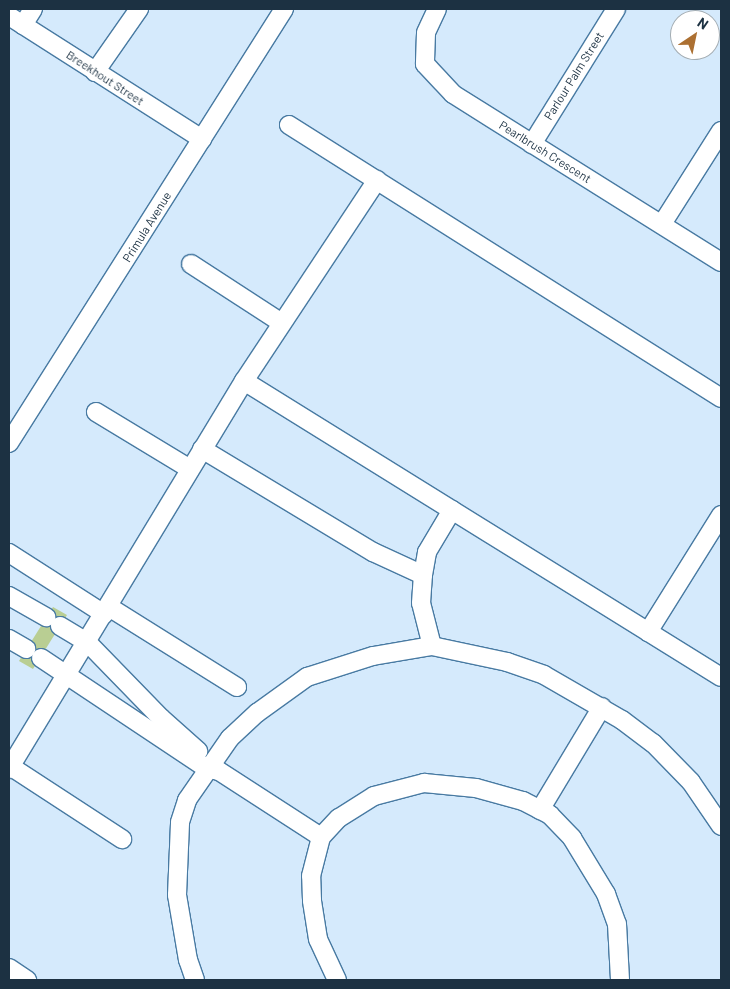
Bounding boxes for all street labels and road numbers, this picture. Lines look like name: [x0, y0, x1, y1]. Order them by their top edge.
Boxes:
street label: Parlour Palm Street: [541, 29, 607, 123]
street label: Breekhout Street: [64, 48, 146, 108]
street label: Pearlbrush Crescent: [496, 118, 594, 186]
street label: Primula Avenue: [120, 189, 174, 265]

